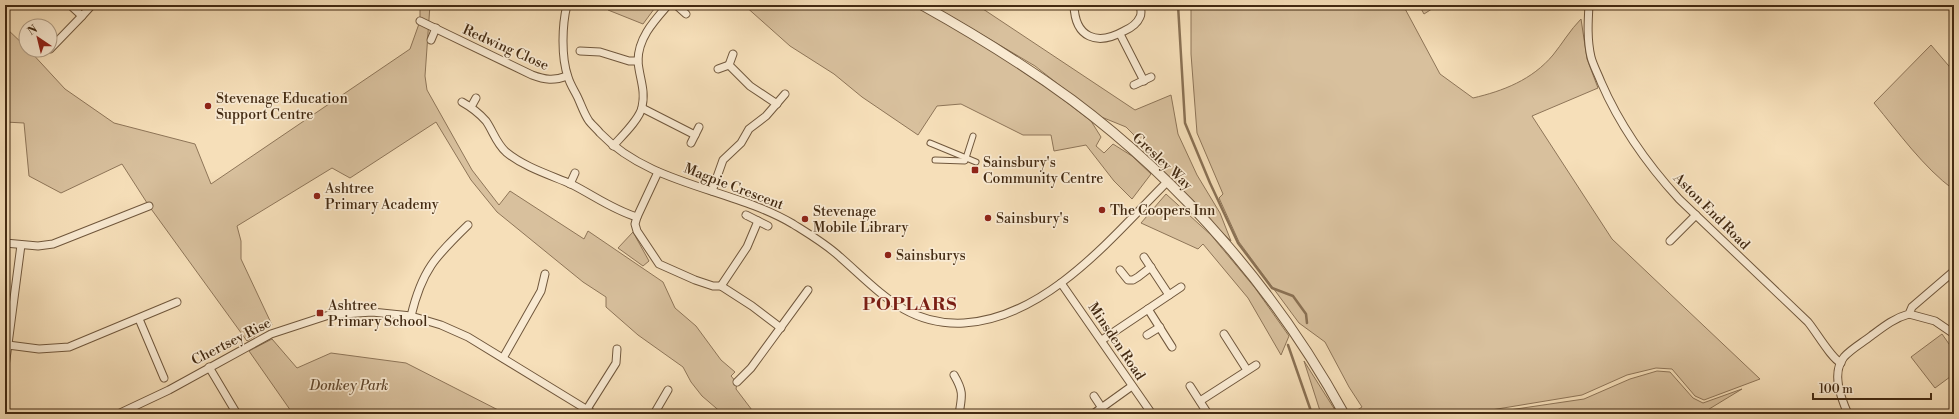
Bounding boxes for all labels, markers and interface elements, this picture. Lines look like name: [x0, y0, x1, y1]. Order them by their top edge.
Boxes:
north arrow: [18, 18, 58, 58]
street label: Redwing Close: [460, 21, 551, 75]
text: N: [25, 22, 41, 39]
place label: Stevenage Education Support Centre: [216, 90, 348, 124]
marker: Stevenage Education Support Centre: [203, 101, 213, 111]
street label: Gresley Way: [1128, 129, 1196, 194]
place label: Sainsbury's Community Centre: [983, 154, 1103, 188]
street label: Magpie Crescent: [681, 160, 786, 214]
marker: Sainsbury's Community Centre: [970, 165, 980, 175]
street label: Aston End Road: [1668, 169, 1753, 254]
place label: Ashtree Primary Academy: [324, 180, 439, 214]
marker: Ashtree Primary Academy: [312, 191, 322, 201]
place label: The Coopers Inn: [1110, 202, 1216, 220]
place label: Stevenage Mobile Library: [813, 203, 908, 237]
marker: The Coopers Inn: [1097, 205, 1107, 215]
place label: Sainsbury's: [996, 210, 1069, 228]
marker: Sainsbury's: [983, 213, 993, 223]
marker: Stevenage Mobile Library: [800, 214, 810, 224]
place label: Sainsburys: [896, 247, 966, 265]
marker: Sainsburys: [883, 250, 893, 260]
district label: POPLARS: [863, 293, 957, 316]
place label: Ashtree Primary School: [327, 297, 427, 331]
street label: Minsden Road: [1083, 299, 1149, 384]
marker: Ashtree Primary School: [315, 308, 325, 318]
street label: Chertsey Rise: [189, 314, 274, 370]
scale bar: [1813, 375, 1931, 401]
park label: Donkey Park: [309, 377, 388, 395]
text: 100 m: [1819, 382, 1853, 397]

